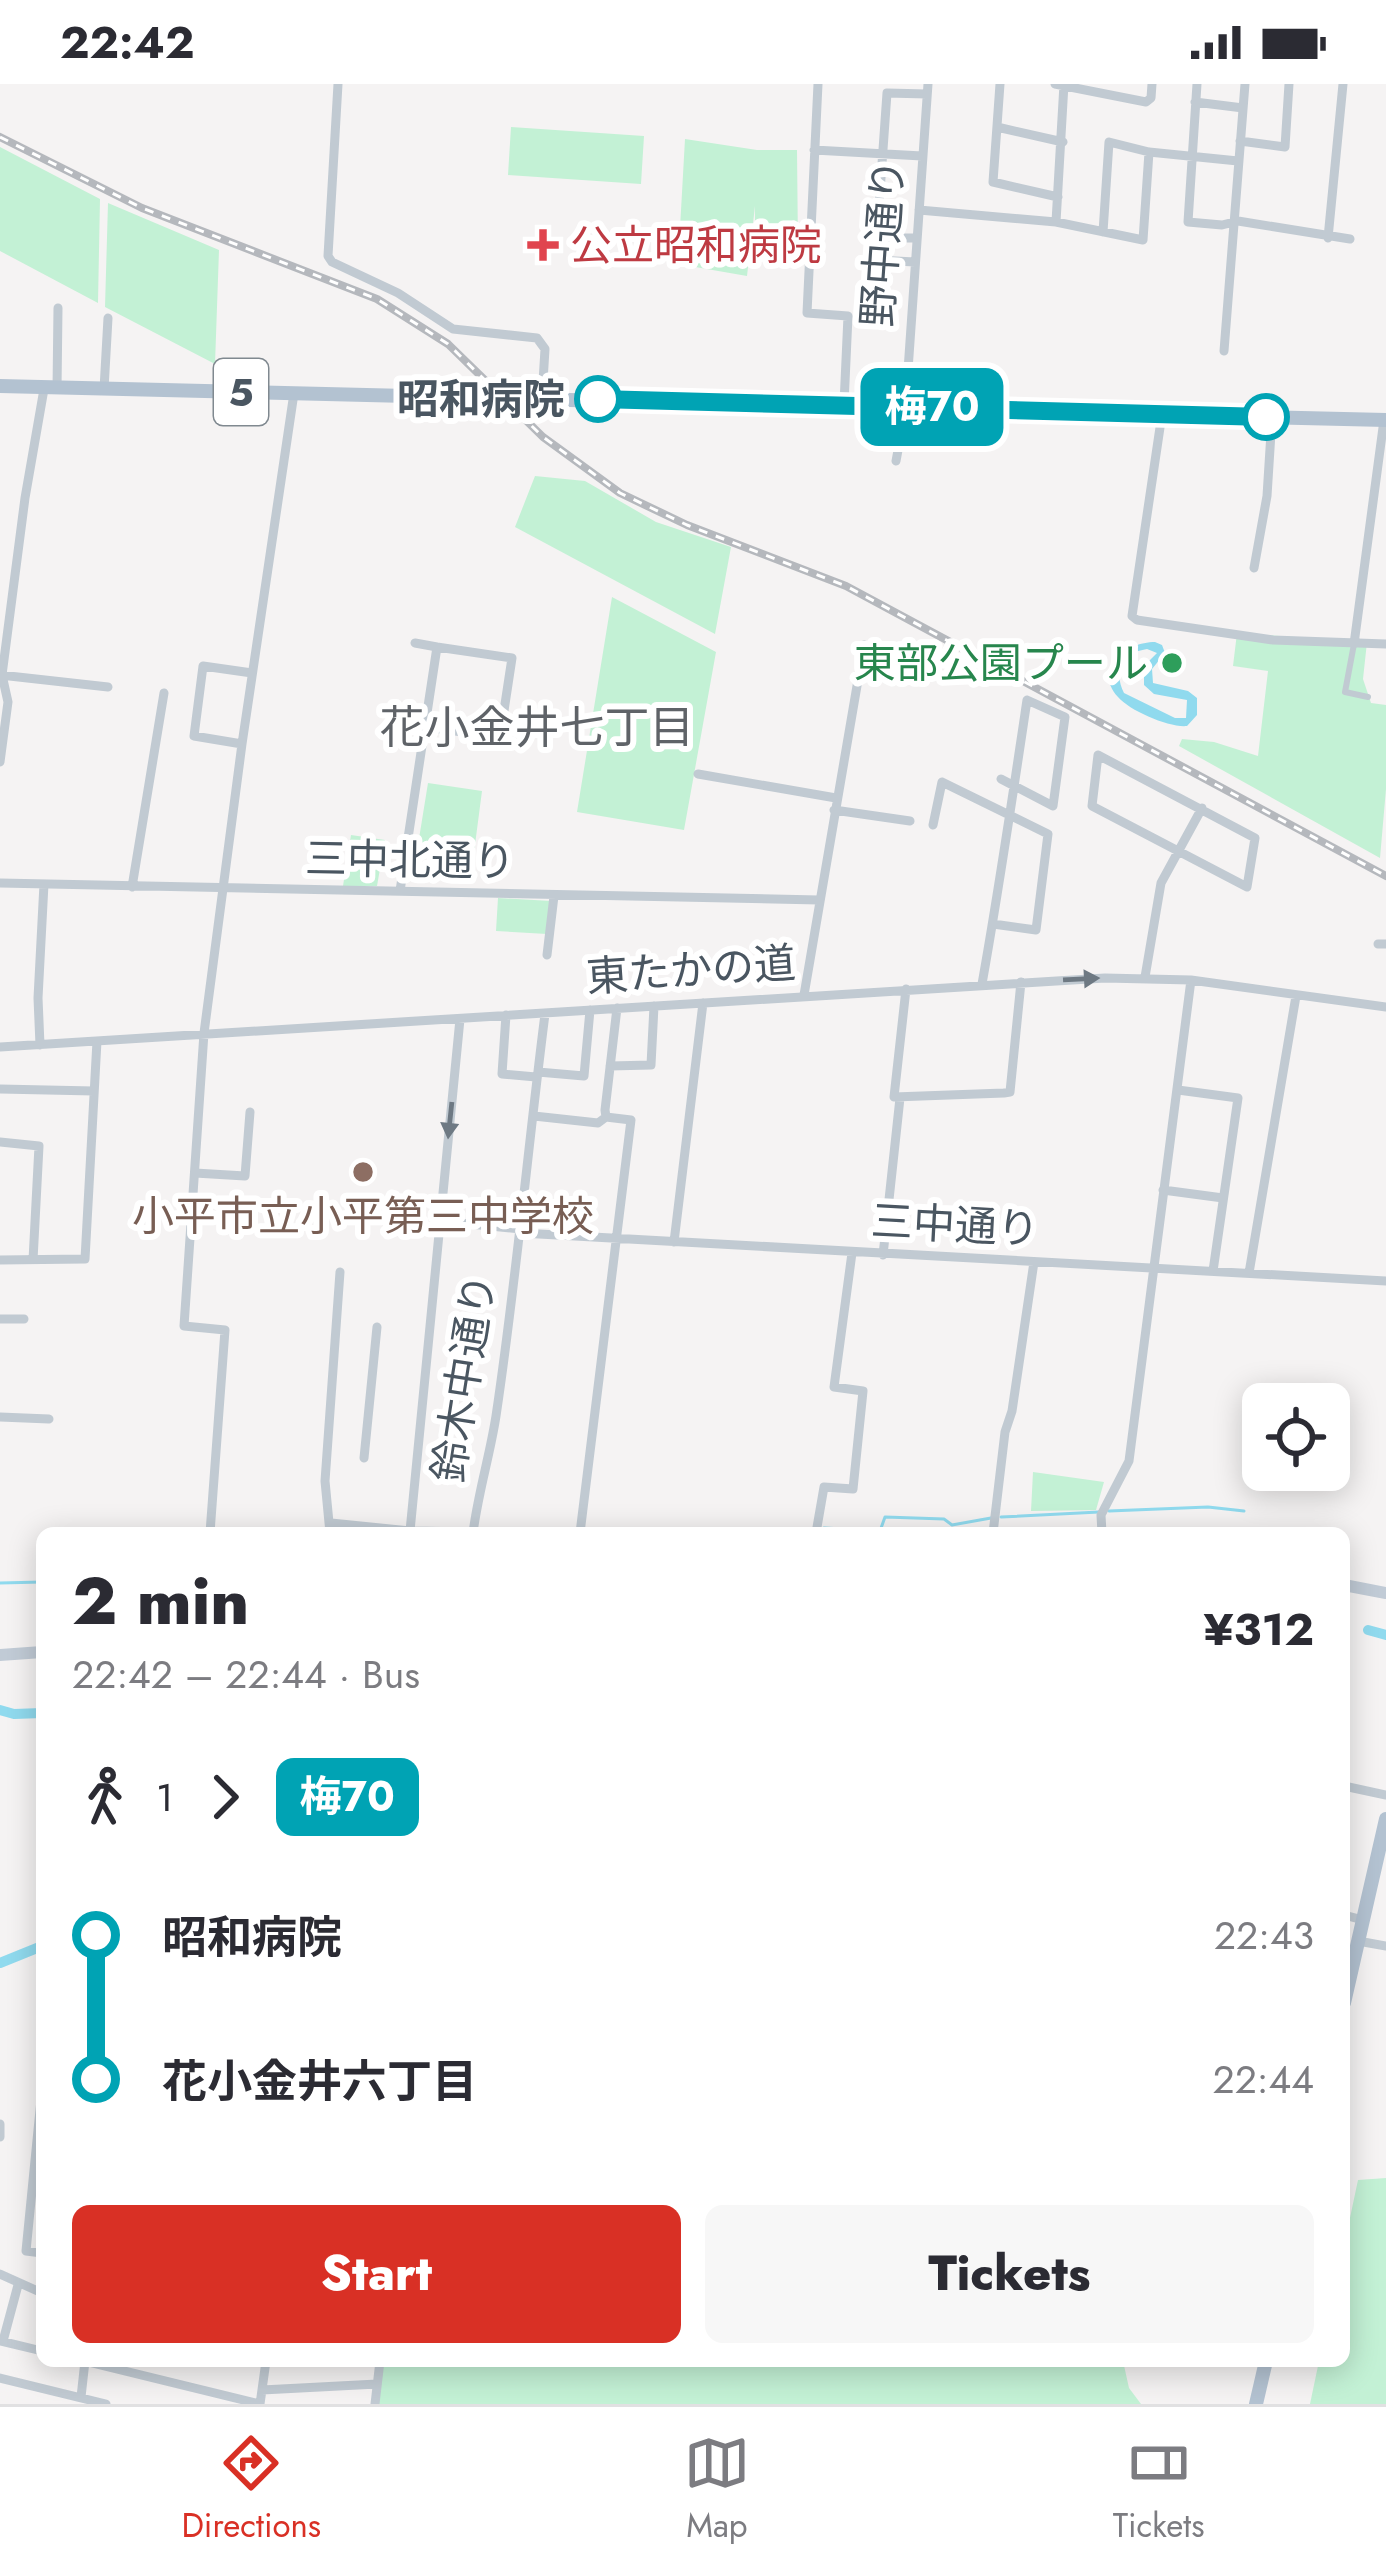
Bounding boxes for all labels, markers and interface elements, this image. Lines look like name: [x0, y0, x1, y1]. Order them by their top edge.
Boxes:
text: 22:42: [60, 10, 194, 75]
street label: 野中通り: [847, 157, 919, 329]
place label: 公立昭和病院: [570, 215, 822, 276]
marker: 公立昭和病院: [527, 229, 559, 261]
road number: 5: [214, 359, 268, 425]
line badge: 梅70: [863, 368, 1001, 446]
place label: 昭和病院: [397, 369, 565, 430]
text: 梅70: [884, 376, 980, 437]
marker: 昭和病院: [576, 377, 620, 421]
unlabelled marker: [1244, 395, 1288, 439]
place label: 東部公園プール: [854, 633, 1148, 694]
marker: 東部公園プール: [1159, 650, 1185, 676]
district label: 花小金井七丁目: [379, 695, 695, 760]
street label: 三中北通り: [304, 828, 516, 892]
street label: 東たかの道: [584, 932, 798, 1008]
one-way arrow: [1063, 969, 1101, 988]
one-way arrow: [440, 1102, 459, 1139]
marker: 小平市立小平第三中学校: [350, 1159, 376, 1185]
place label: 小平市立小平第三中学校: [132, 1186, 594, 1247]
street label: 三中通り: [870, 1190, 1040, 1260]
street label: 鈴木中通り: [417, 1270, 511, 1486]
map controls: [1242, 1383, 1350, 1491]
button: locate: [1242, 1383, 1350, 1491]
text: 2 min: [72, 1553, 249, 1649]
text: ¥312: [1204, 1597, 1314, 1662]
text: 22:42 – 22:44 · Bus: [72, 1646, 420, 1703]
icon: walk: [72, 1764, 138, 1830]
icon: forward: [192, 1764, 258, 1830]
text: 梅70: [300, 1766, 395, 1827]
text: 1: [156, 1769, 174, 1826]
text: 昭和病院: [162, 1905, 342, 1970]
text: 22:43: [1214, 1907, 1314, 1964]
text: 花小金井六丁目: [162, 2049, 477, 2114]
text: 22:44: [1212, 2051, 1314, 2108]
button: Start: [72, 2205, 681, 2343]
button: Tickets: [705, 2205, 1314, 2343]
tab: Directions: [181, 2430, 321, 2549]
tab: Map: [684, 2430, 750, 2549]
tab: Tickets: [1113, 2430, 1205, 2549]

